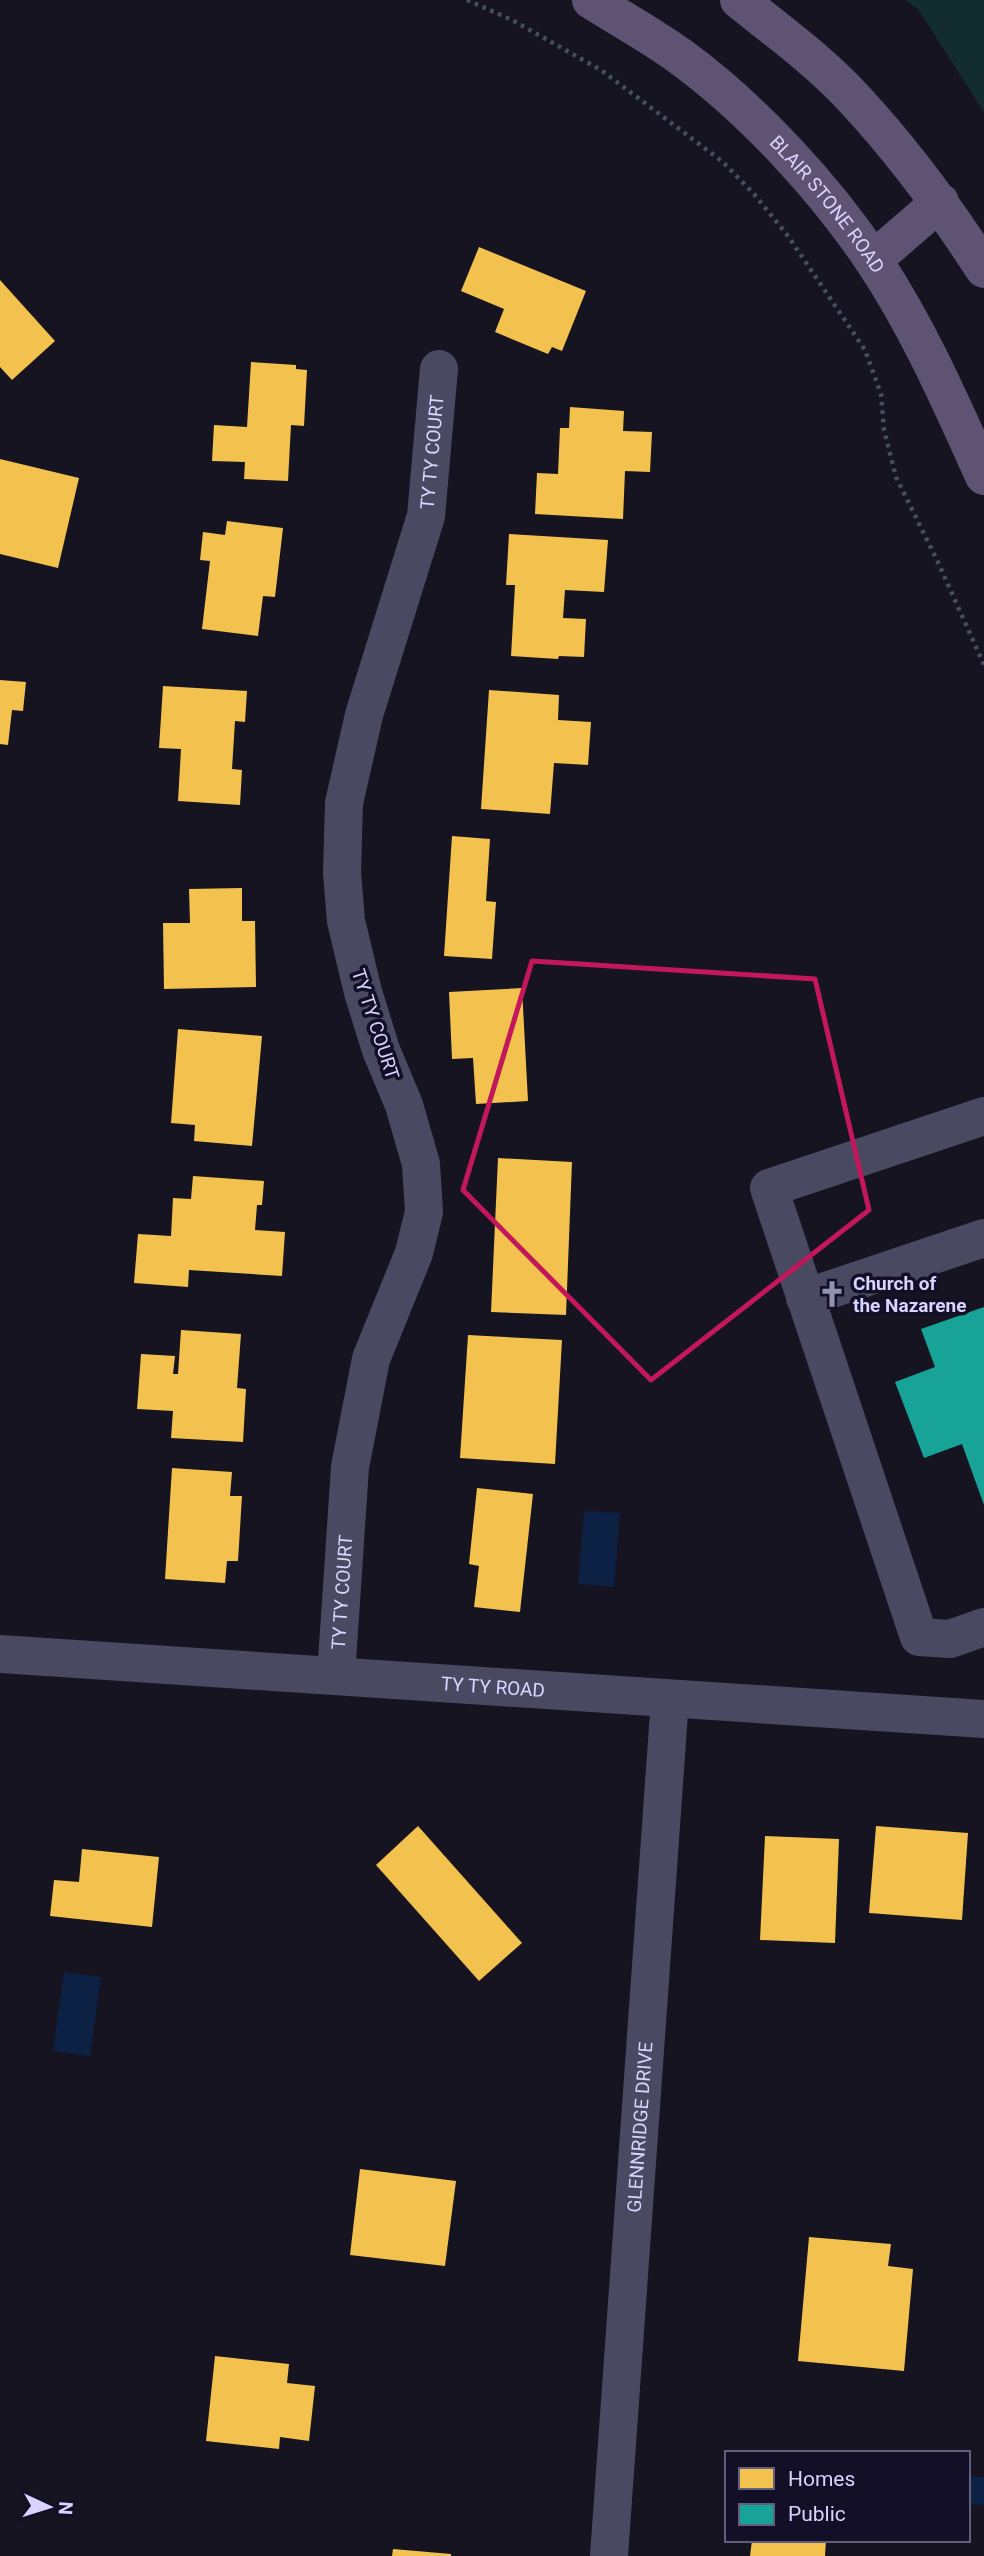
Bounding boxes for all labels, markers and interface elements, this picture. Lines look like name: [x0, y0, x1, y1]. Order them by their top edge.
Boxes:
street label: BLAIR STONE ROAD: [765, 131, 889, 277]
street label: TY TY COURT: [416, 394, 449, 510]
street label: TY TY COURT: [347, 966, 404, 1082]
place label: Church of the Nazarene: [853, 1272, 966, 1317]
church icon: Church of the Nazarene: [817, 1279, 847, 1309]
street label: TY TY COURT: [327, 1534, 357, 1650]
street label: TY TY ROAD: [440, 1672, 546, 1702]
street label: GLENNRIDGE DRIVE: [622, 2041, 658, 2213]
legend: [725, 2451, 970, 2542]
text: Homes: [788, 2467, 855, 2491]
north arrow: [14, 2472, 84, 2542]
text: N: [54, 2501, 77, 2516]
text: Public: [788, 2502, 846, 2526]

